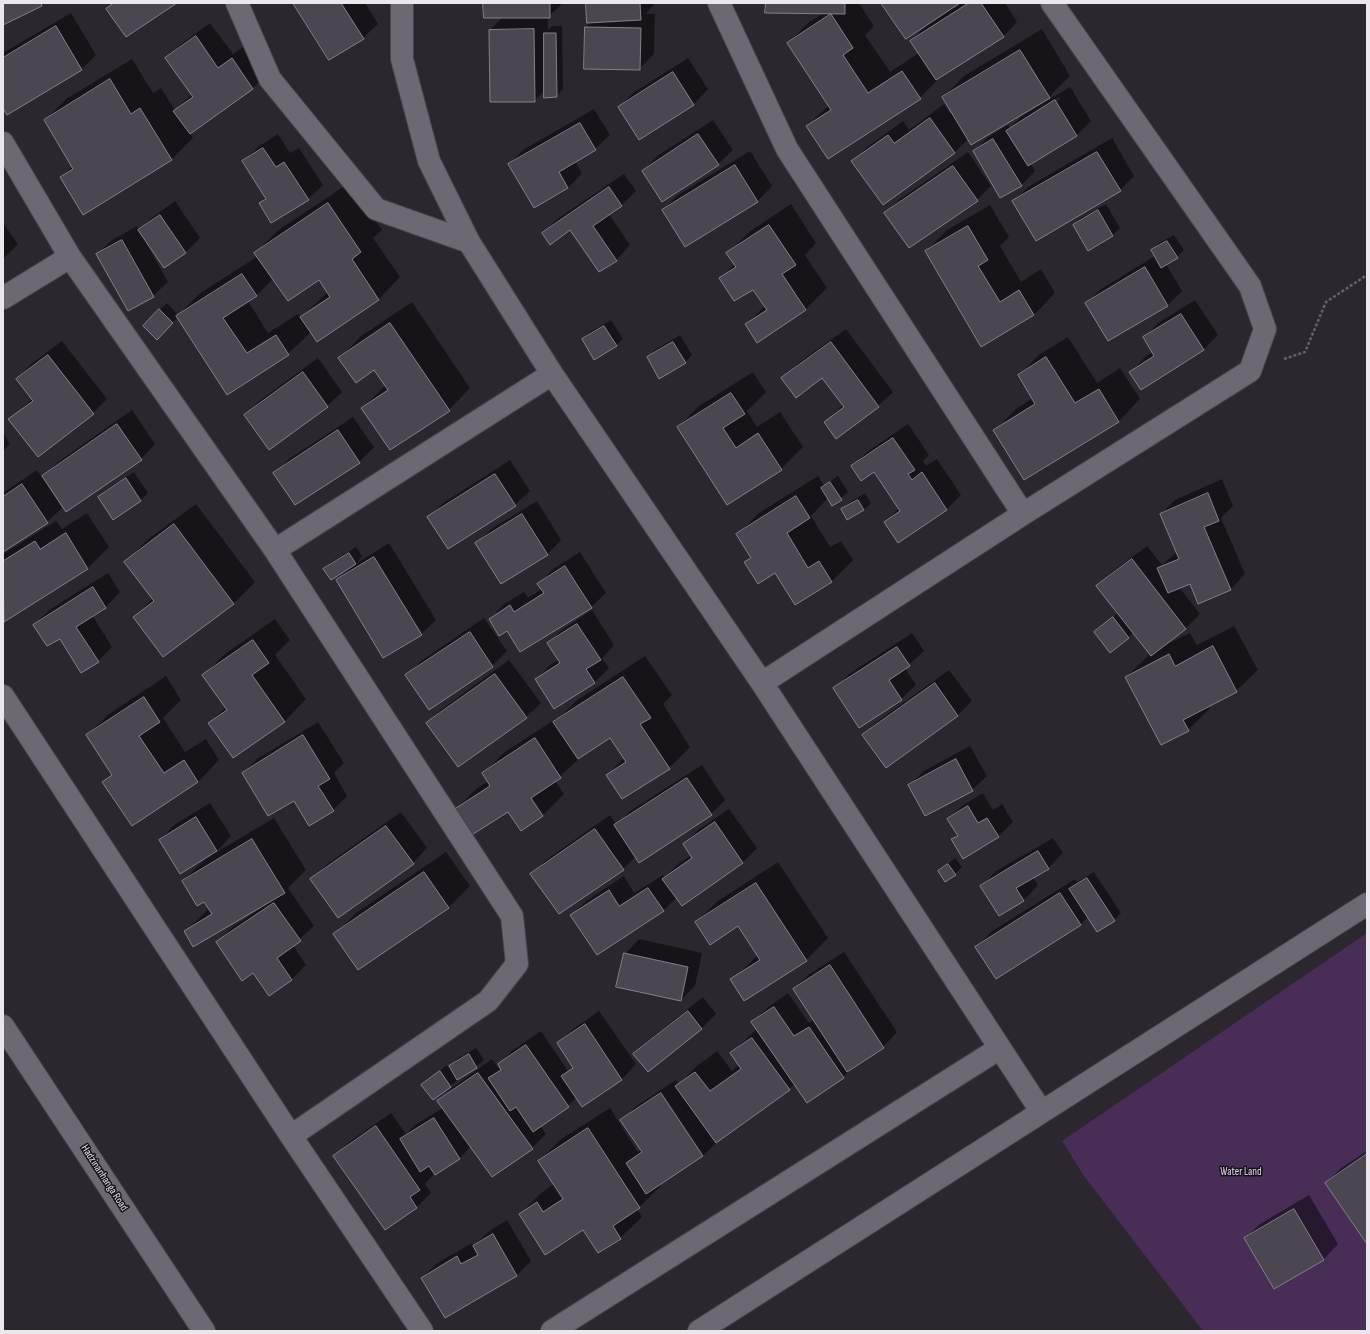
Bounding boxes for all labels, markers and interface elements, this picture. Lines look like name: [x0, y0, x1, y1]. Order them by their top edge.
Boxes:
street label: Hadzinanhanga Road: [78, 1142, 130, 1214]
park label: Water Land: [1220, 1165, 1262, 1179]

